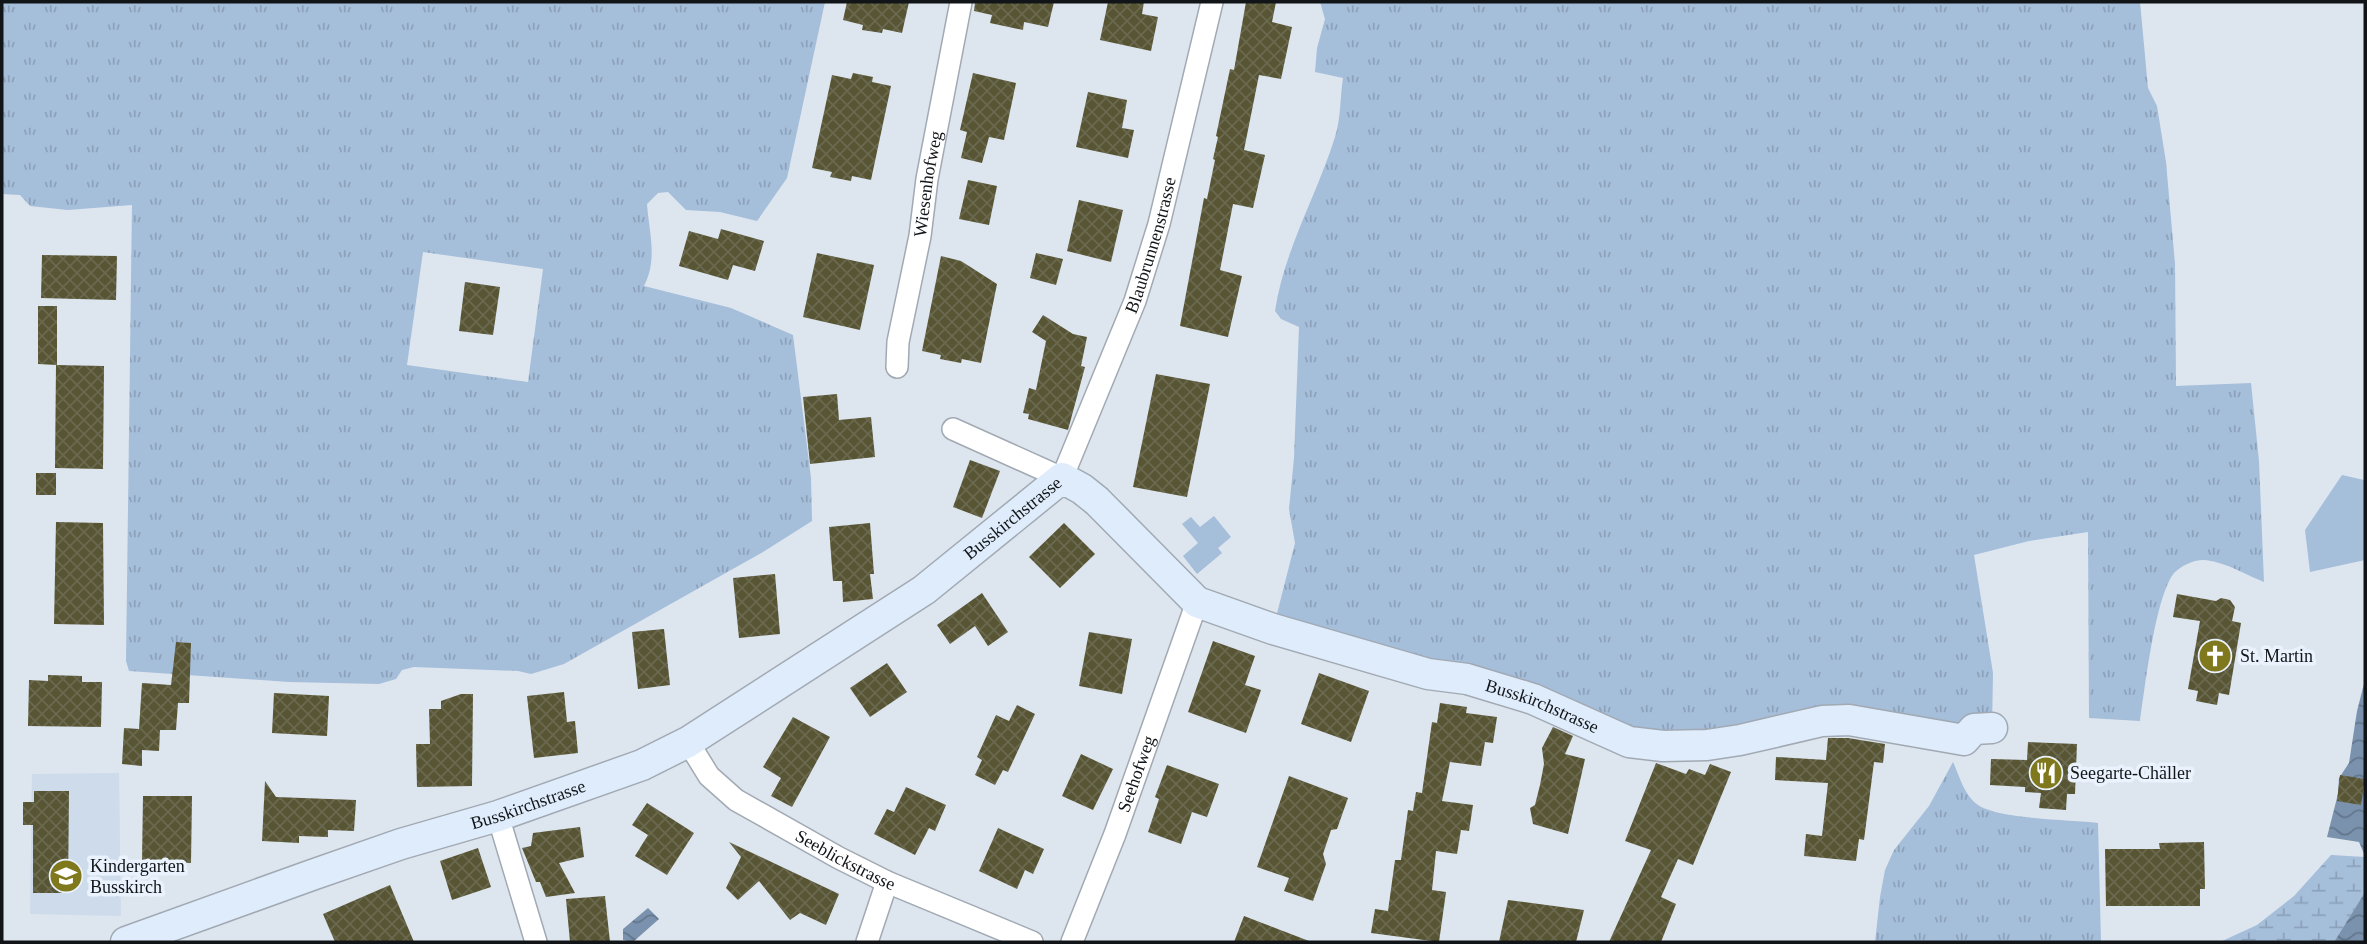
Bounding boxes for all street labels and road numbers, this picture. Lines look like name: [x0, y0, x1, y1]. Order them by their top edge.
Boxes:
street label: Wiesenhofweg: [910, 129, 946, 238]
street label: Blaubrunnenstrasse: [1121, 175, 1180, 316]
street label: Busskirchstrasse: [960, 472, 1066, 564]
street label: Busskirchstrasse: [1483, 675, 1602, 737]
street label: Seehofweg: [1113, 733, 1159, 815]
street label: Busskirchstrasse: [468, 776, 588, 833]
street label: Seeblickstrasse: [792, 826, 898, 894]

